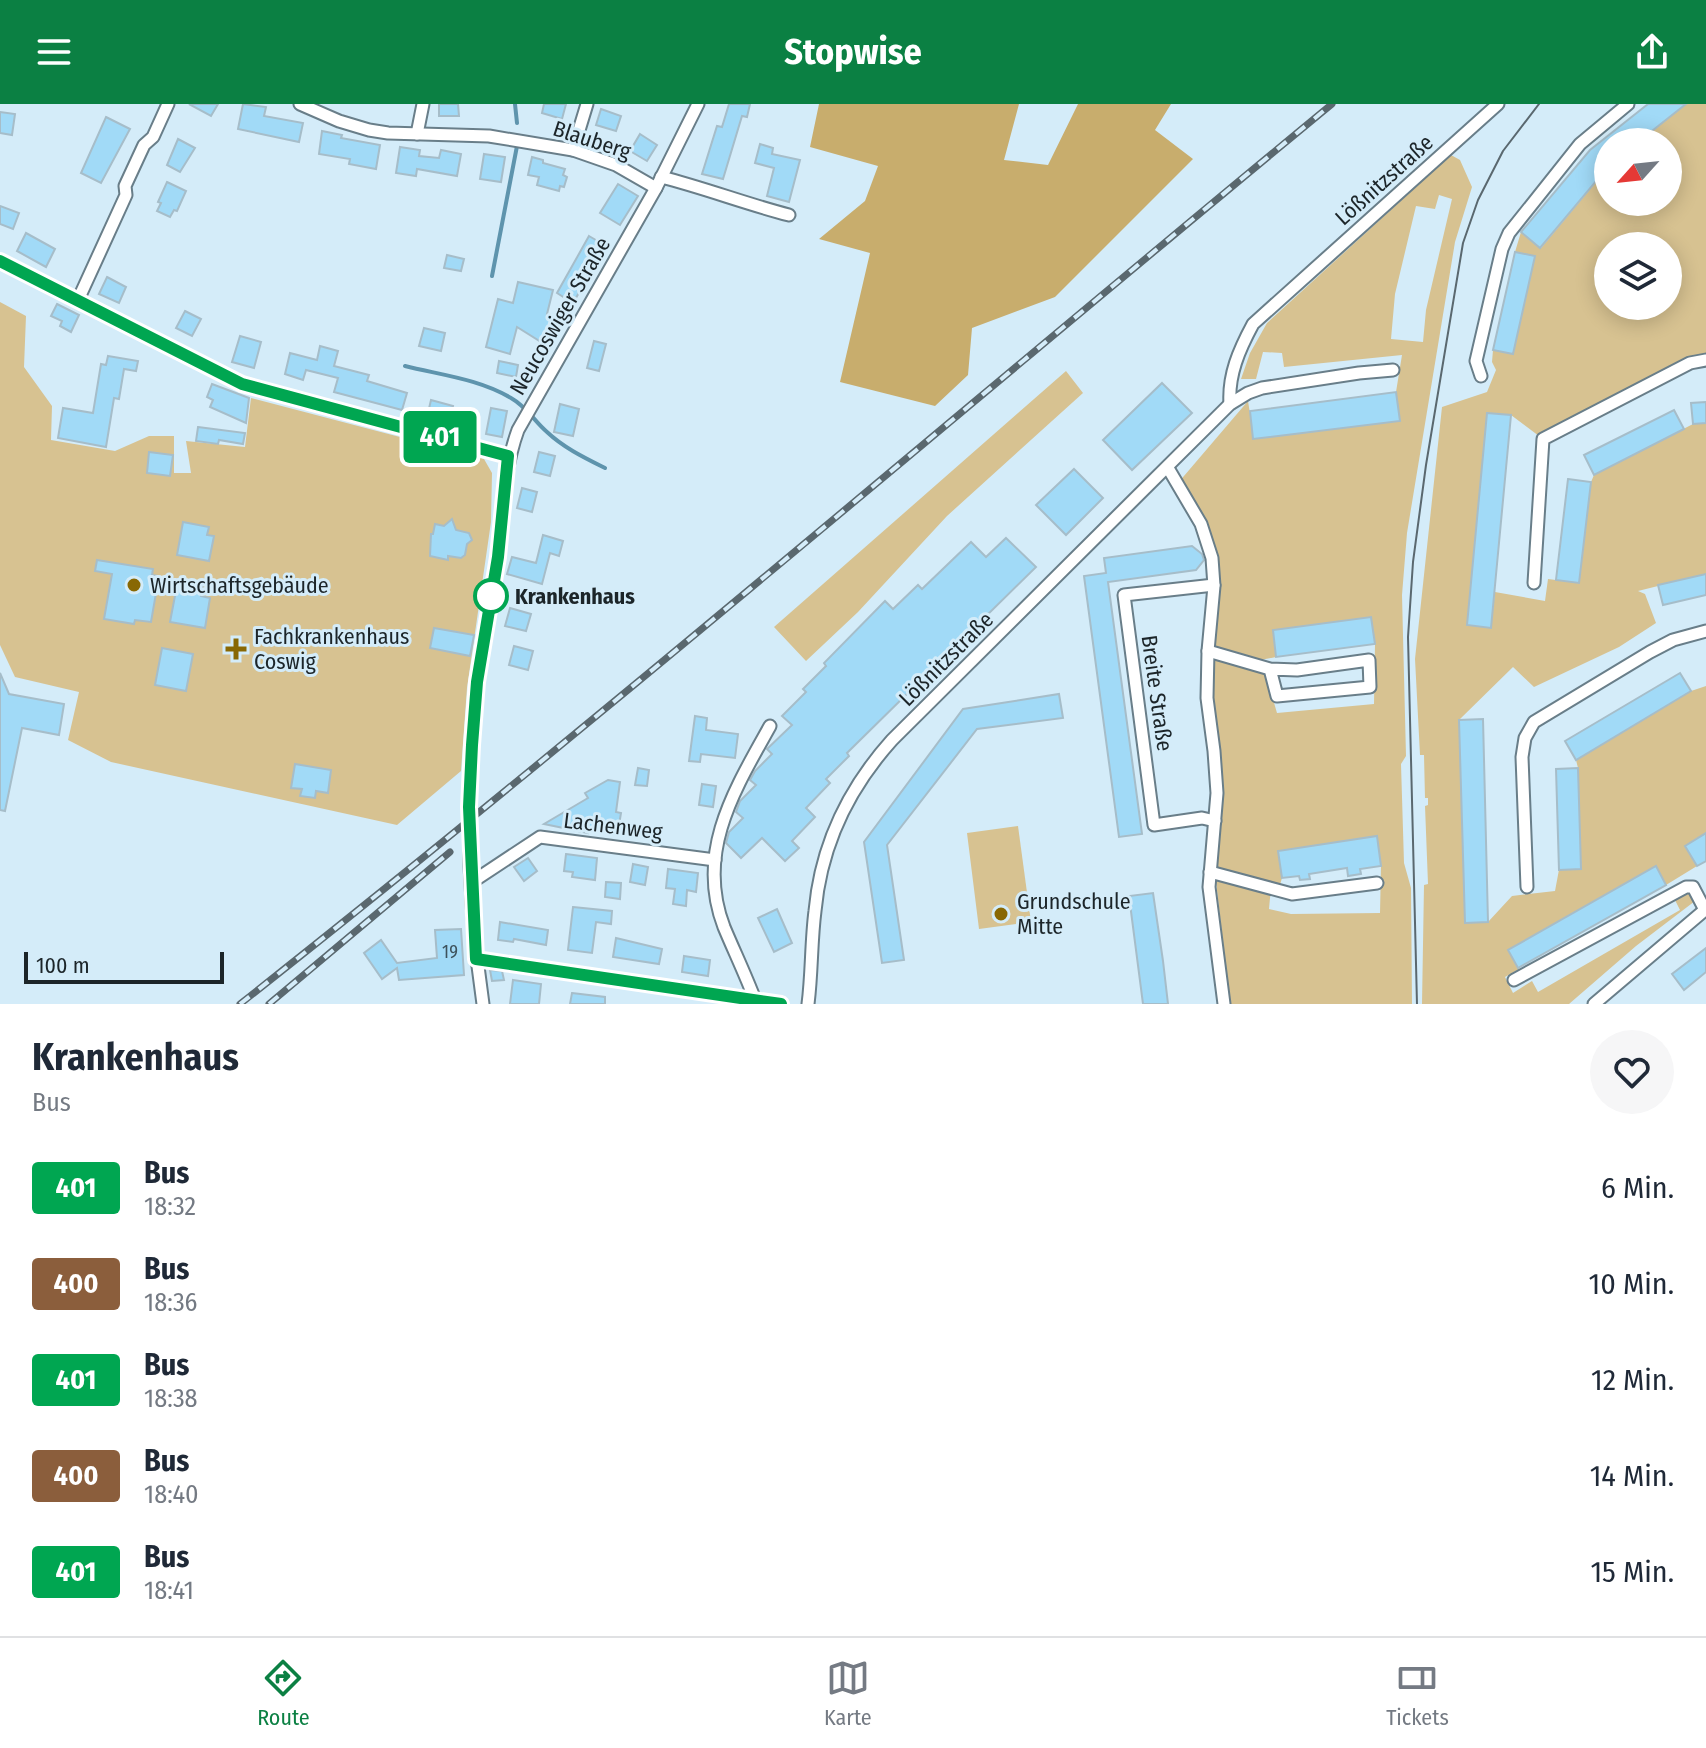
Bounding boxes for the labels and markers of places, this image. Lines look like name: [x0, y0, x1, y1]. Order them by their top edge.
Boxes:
place label: Wirtschaftsgebäude: [150, 572, 329, 599]
marker: Wirtschaftsgebäude: [125, 576, 143, 594]
marker: Krankenhaus: [474, 579, 508, 613]
place label: Krankenhaus: [515, 583, 635, 610]
place label: Fachkrankenhaus Coswig: [254, 623, 410, 675]
marker: Fachkrankenhaus Coswig: [225, 638, 247, 660]
place label: Grundschule Mitte: [1017, 888, 1131, 940]
marker: Grundschule Mitte: [992, 905, 1010, 923]

